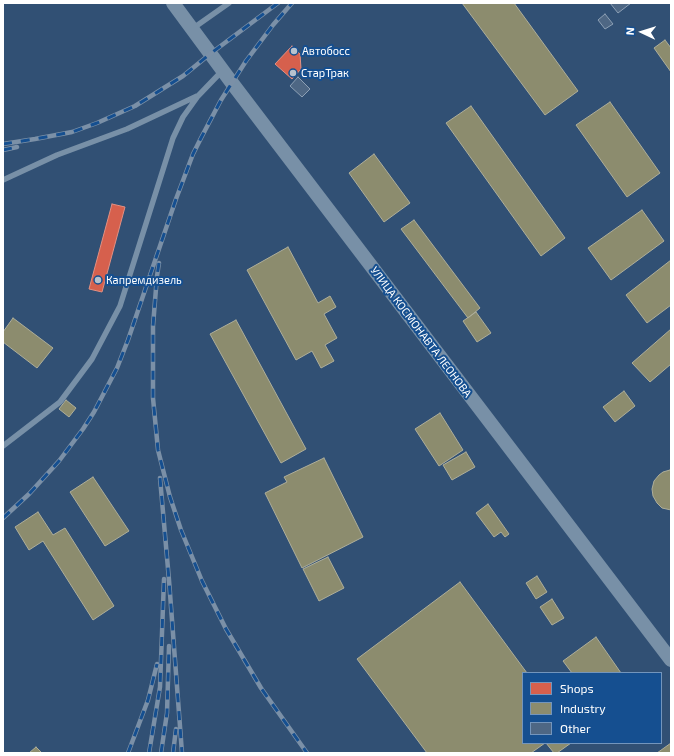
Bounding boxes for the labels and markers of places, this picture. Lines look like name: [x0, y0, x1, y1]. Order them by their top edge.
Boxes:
place label: Автобосс: [302, 44, 350, 58]
marker: Автобосс: [289, 46, 299, 56]
place label: СтарТрак: [301, 66, 349, 80]
marker: СтарТрак: [288, 68, 298, 78]
place label: Капремдизель: [106, 273, 182, 287]
marker: Капремдизель: [93, 275, 103, 285]

